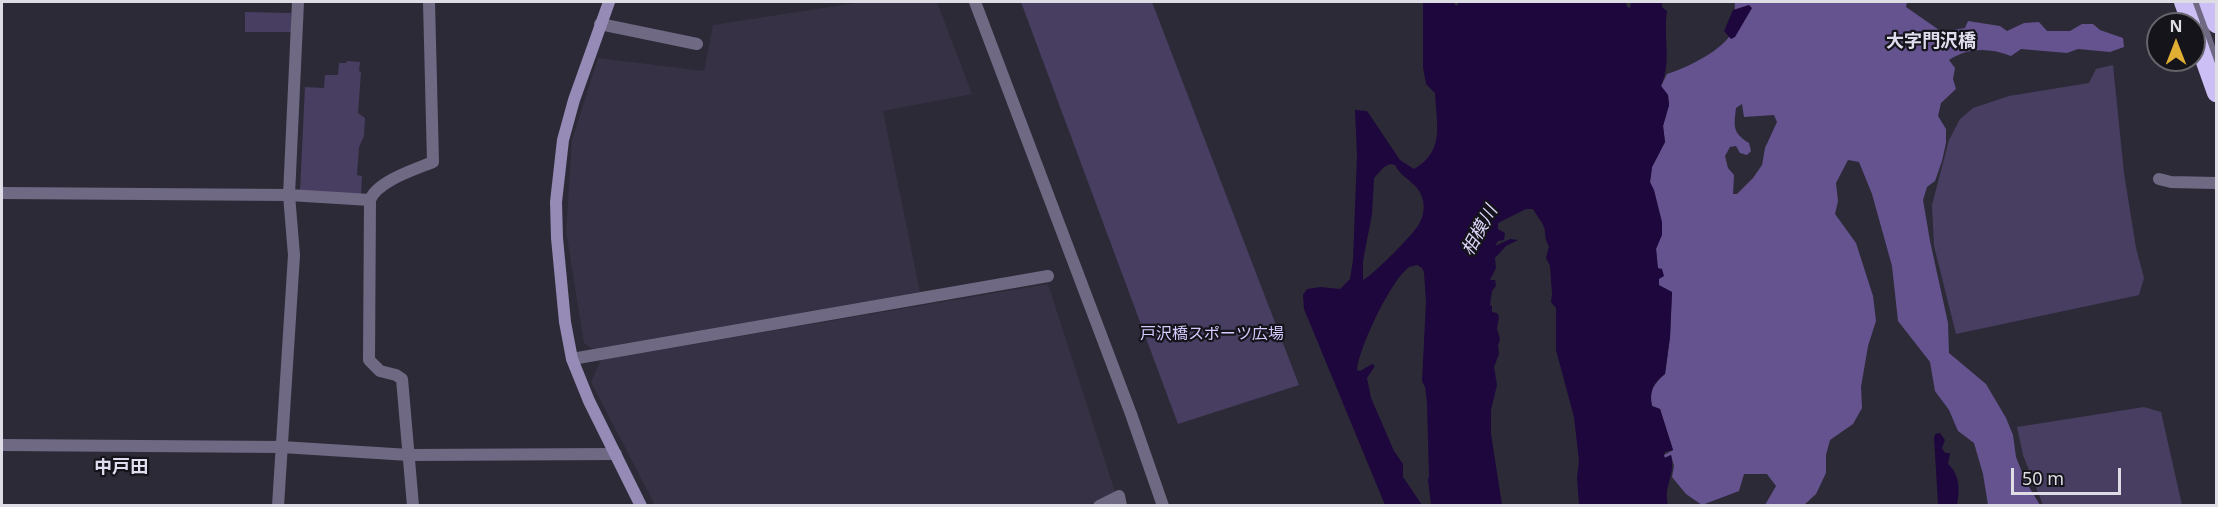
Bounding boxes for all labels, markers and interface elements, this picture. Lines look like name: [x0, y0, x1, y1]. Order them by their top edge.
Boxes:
north arrow: [2146, 12, 2206, 72]
text: N: [2169, 15, 2183, 37]
district label: 大字門沢橋: [1886, 31, 1976, 53]
water label: 相模川: [1457, 202, 1503, 260]
park label: 戸沢橋スポーツ広場: [1140, 324, 1284, 344]
scale bar: [2014, 456, 2124, 494]
district label: 中戸田: [94, 457, 148, 479]
text: 50 m: [2022, 466, 2064, 490]

